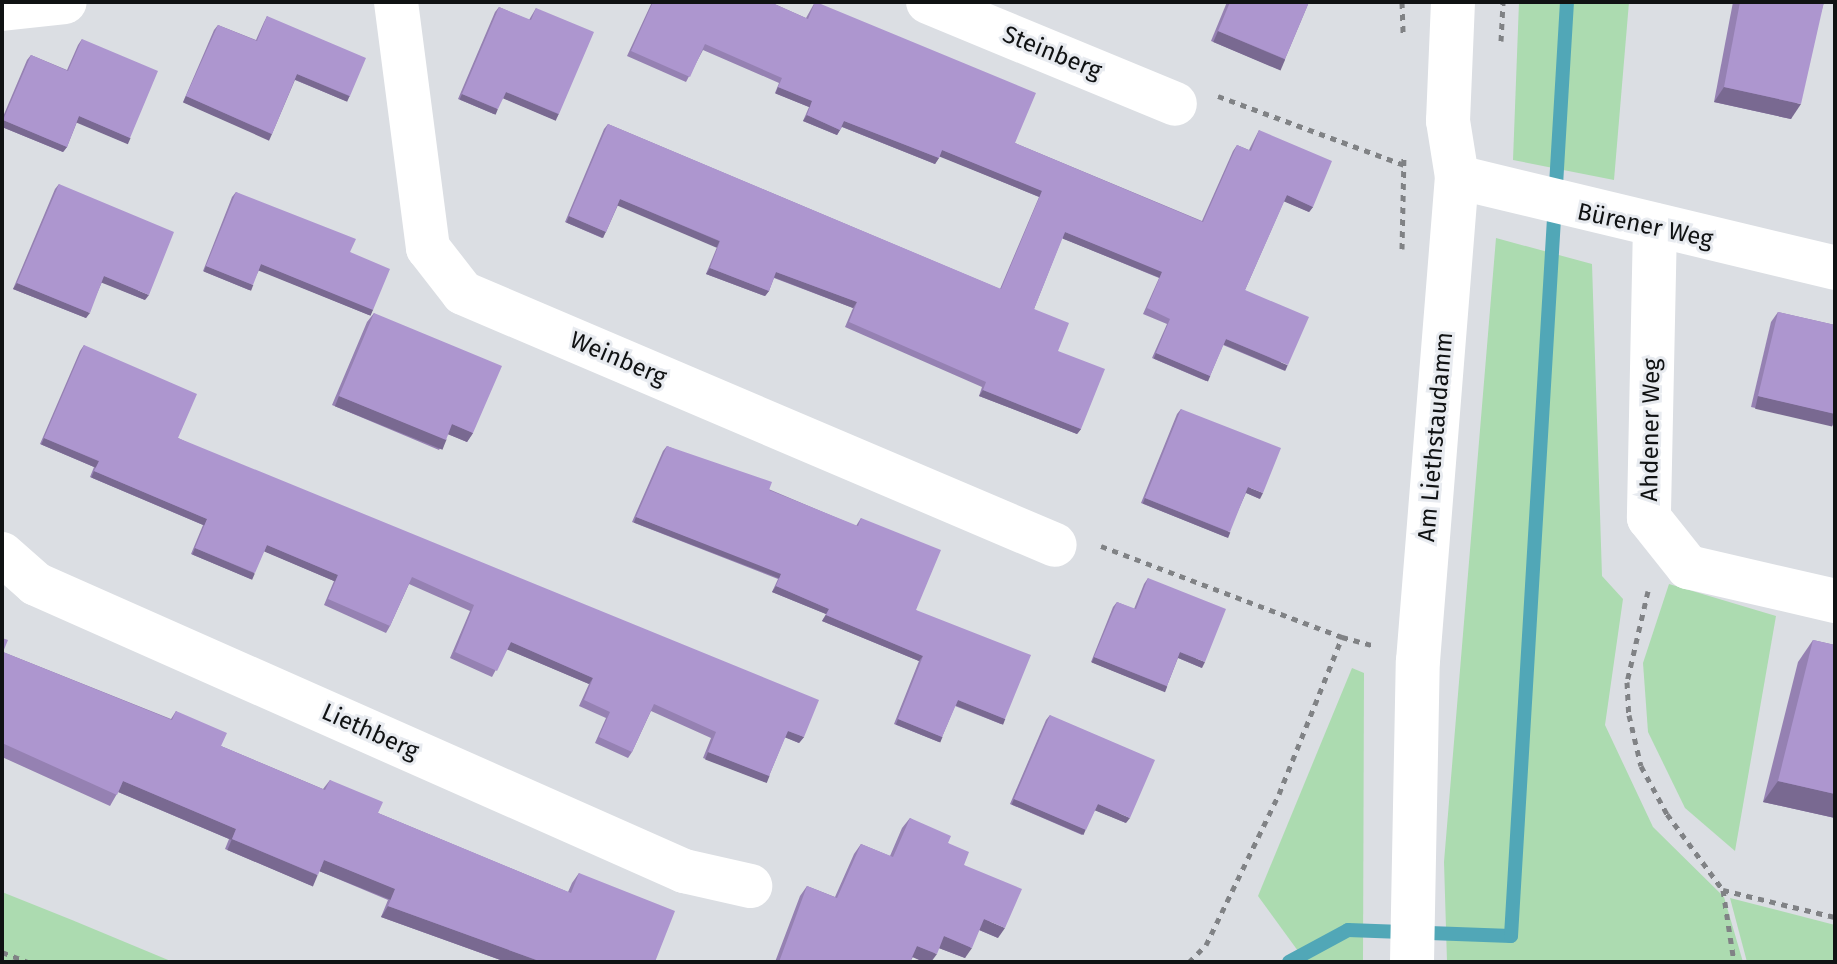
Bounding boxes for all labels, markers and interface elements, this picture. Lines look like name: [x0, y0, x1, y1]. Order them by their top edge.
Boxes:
street label: Steinberg: [998, 20, 1106, 86]
street label: Bürener Weg: [1574, 198, 1716, 254]
street label: Weinberg: [565, 326, 671, 392]
street label: Am Liethstaudamm: [1412, 331, 1460, 543]
street label: Ahdener Weg: [1635, 358, 1667, 502]
street label: Liethberg: [317, 698, 423, 766]

